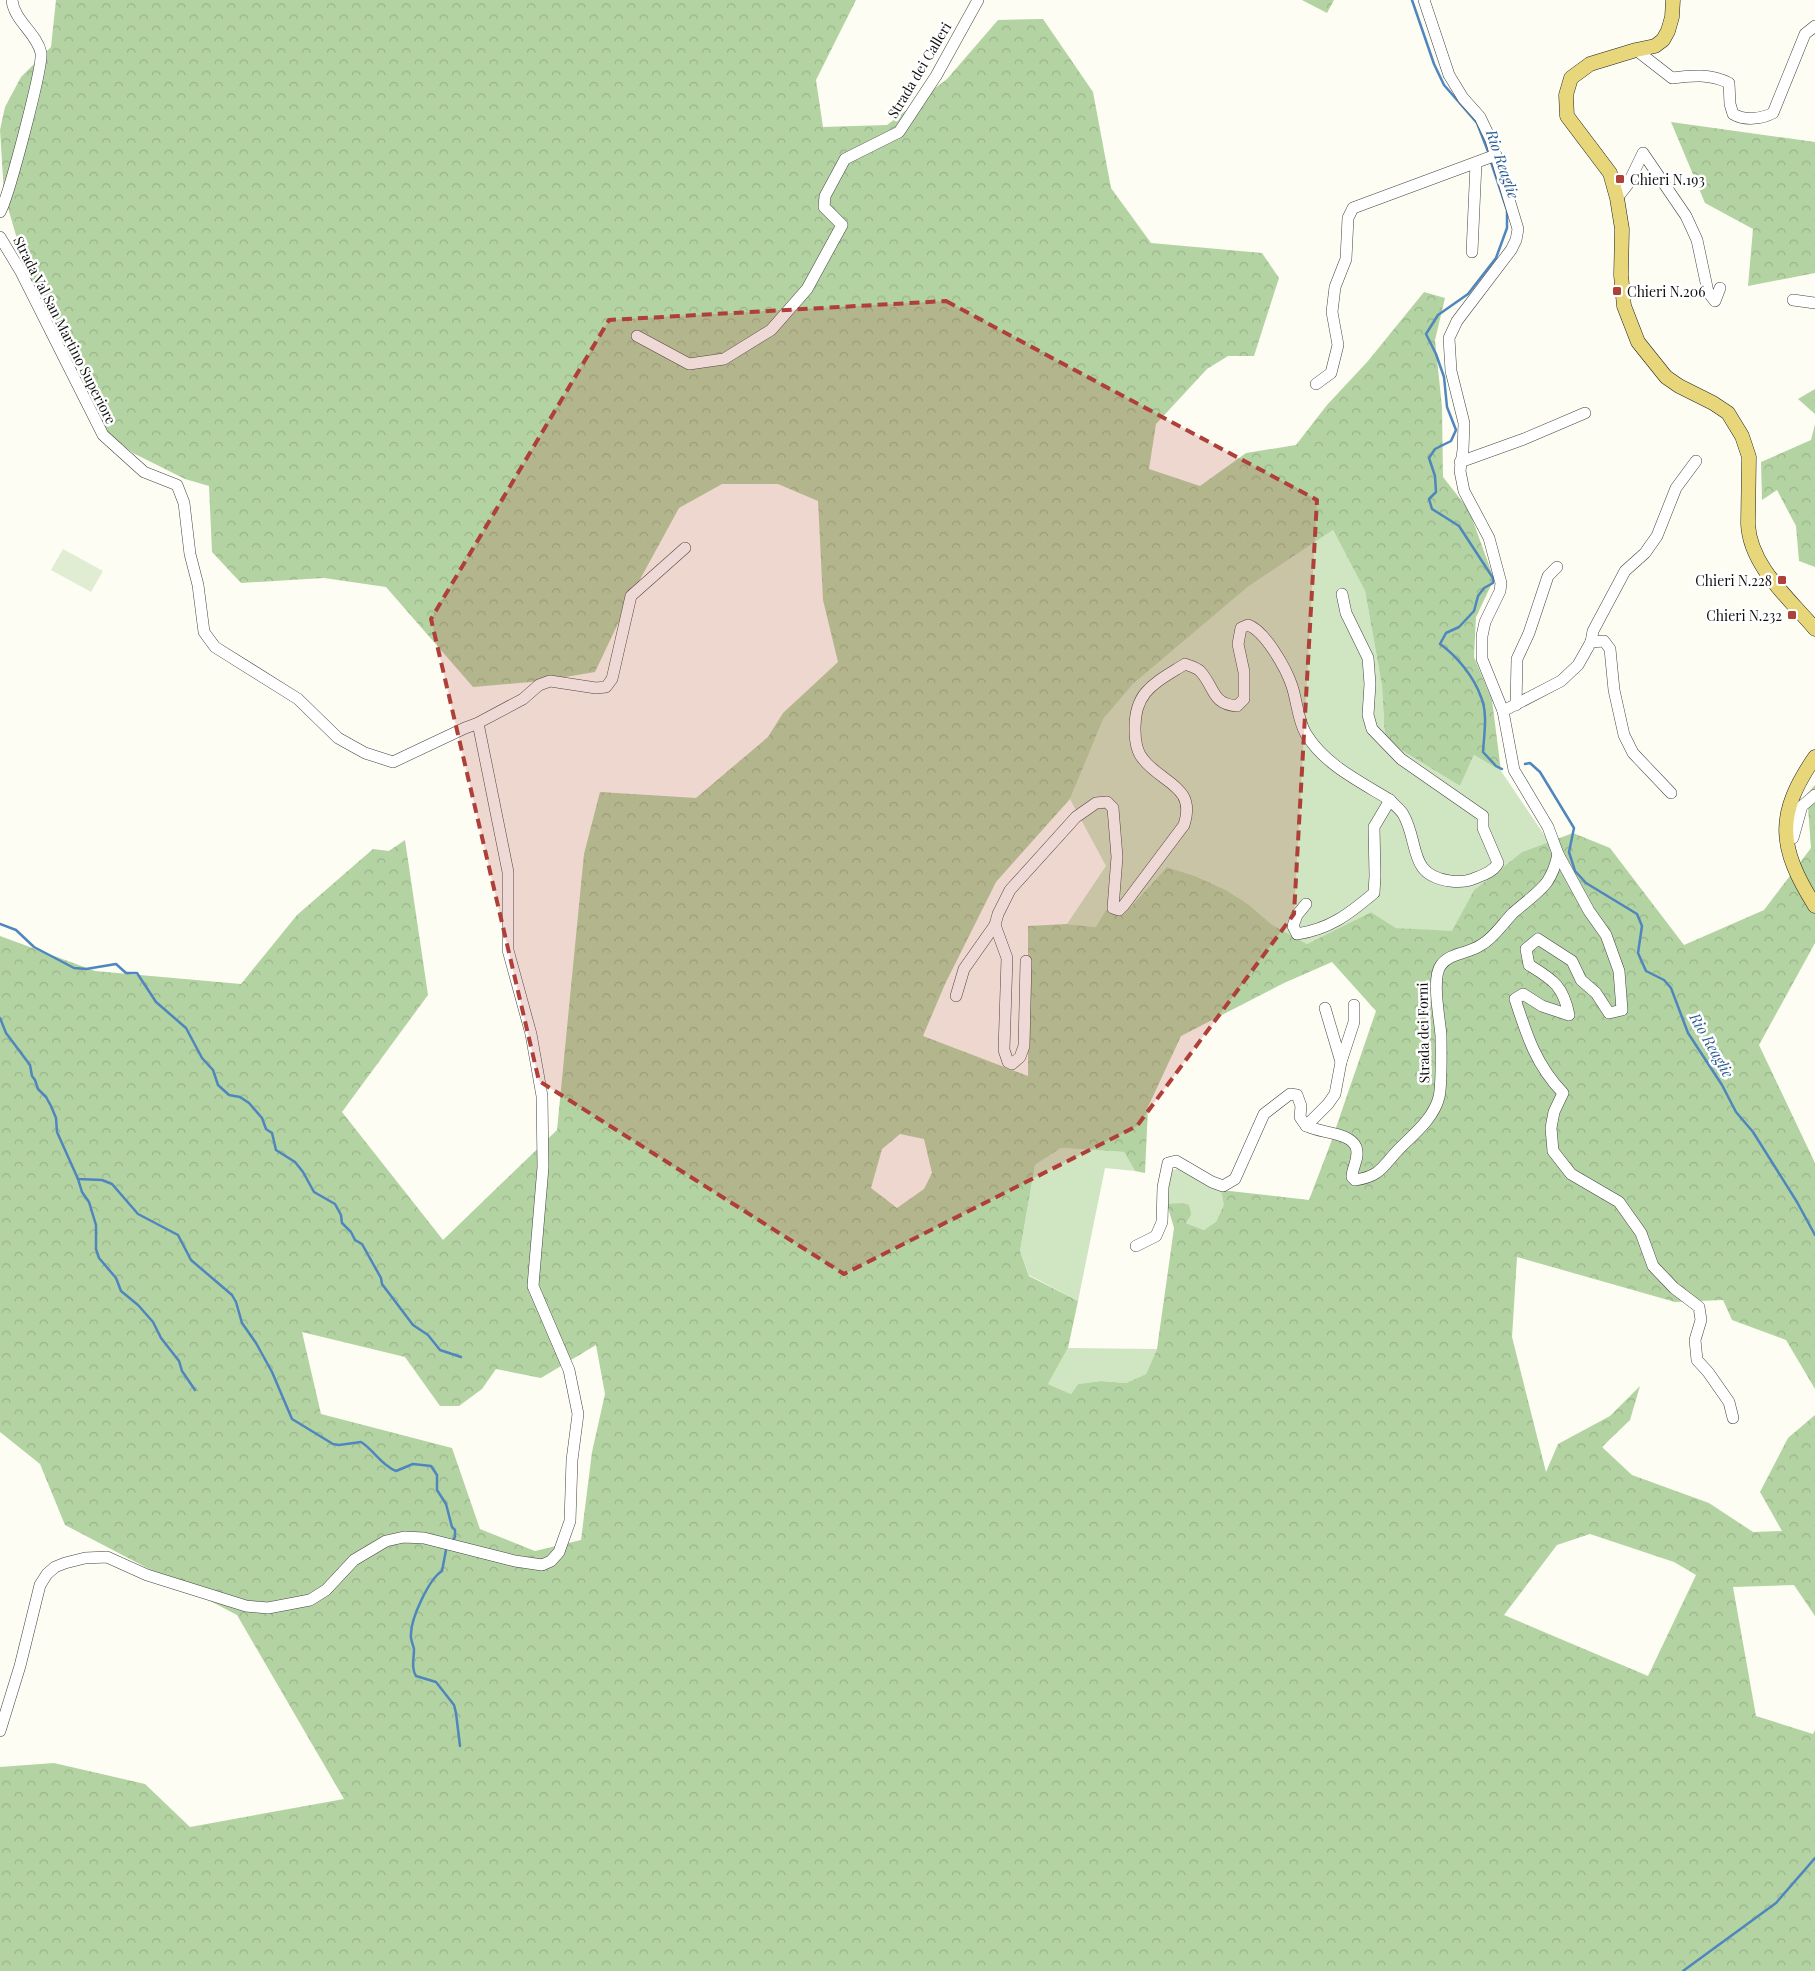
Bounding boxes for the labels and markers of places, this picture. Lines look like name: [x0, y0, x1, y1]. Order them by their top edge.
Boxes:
place label: Chieri N.193: [1630, 170, 1705, 189]
marker: Chieri N.193: [1614, 173, 1626, 185]
place label: Chieri N.206: [1627, 282, 1705, 301]
marker: Chieri N.206: [1611, 285, 1623, 297]
place label: Chieri N.228: [1695, 571, 1772, 590]
marker: Chieri N.228: [1776, 574, 1788, 586]
place label: Chieri N.232: [1706, 606, 1782, 625]
marker: Chieri N.232: [1786, 609, 1798, 621]

